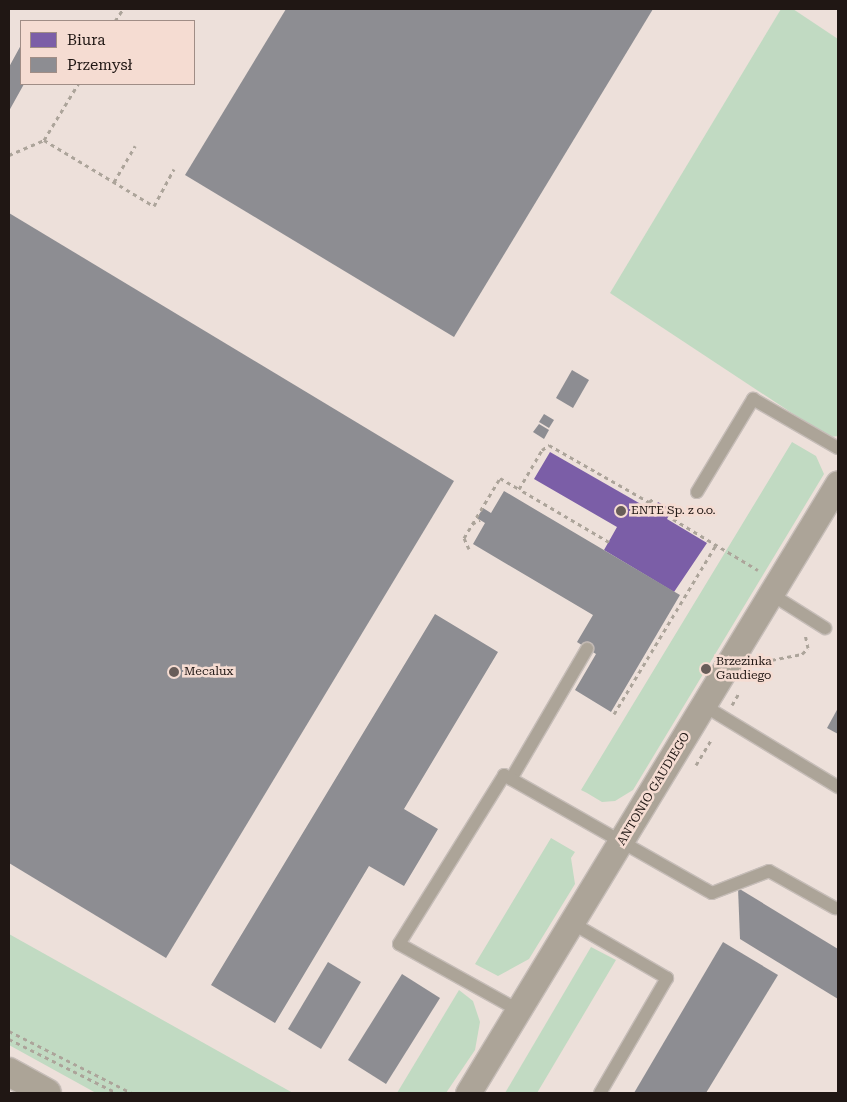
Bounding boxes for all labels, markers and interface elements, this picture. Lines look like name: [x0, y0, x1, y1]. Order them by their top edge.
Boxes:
legend: [20, 20, 195, 85]
text: Biura: [67, 31, 105, 49]
text: Przemysł: [67, 56, 132, 74]
place label: ENTE Sp. z o.o.: [631, 504, 716, 518]
marker: ENTE Sp. z o.o.: [615, 505, 627, 517]
place label: Brzezinka Gaudiego: [716, 655, 772, 683]
marker: Brzezinka Gaudiego: [700, 663, 712, 675]
place label: Mecalux: [184, 665, 233, 679]
marker: Mecalux: [168, 666, 180, 678]
street label: ANTONIO GAUDIEGO: [615, 730, 693, 848]

